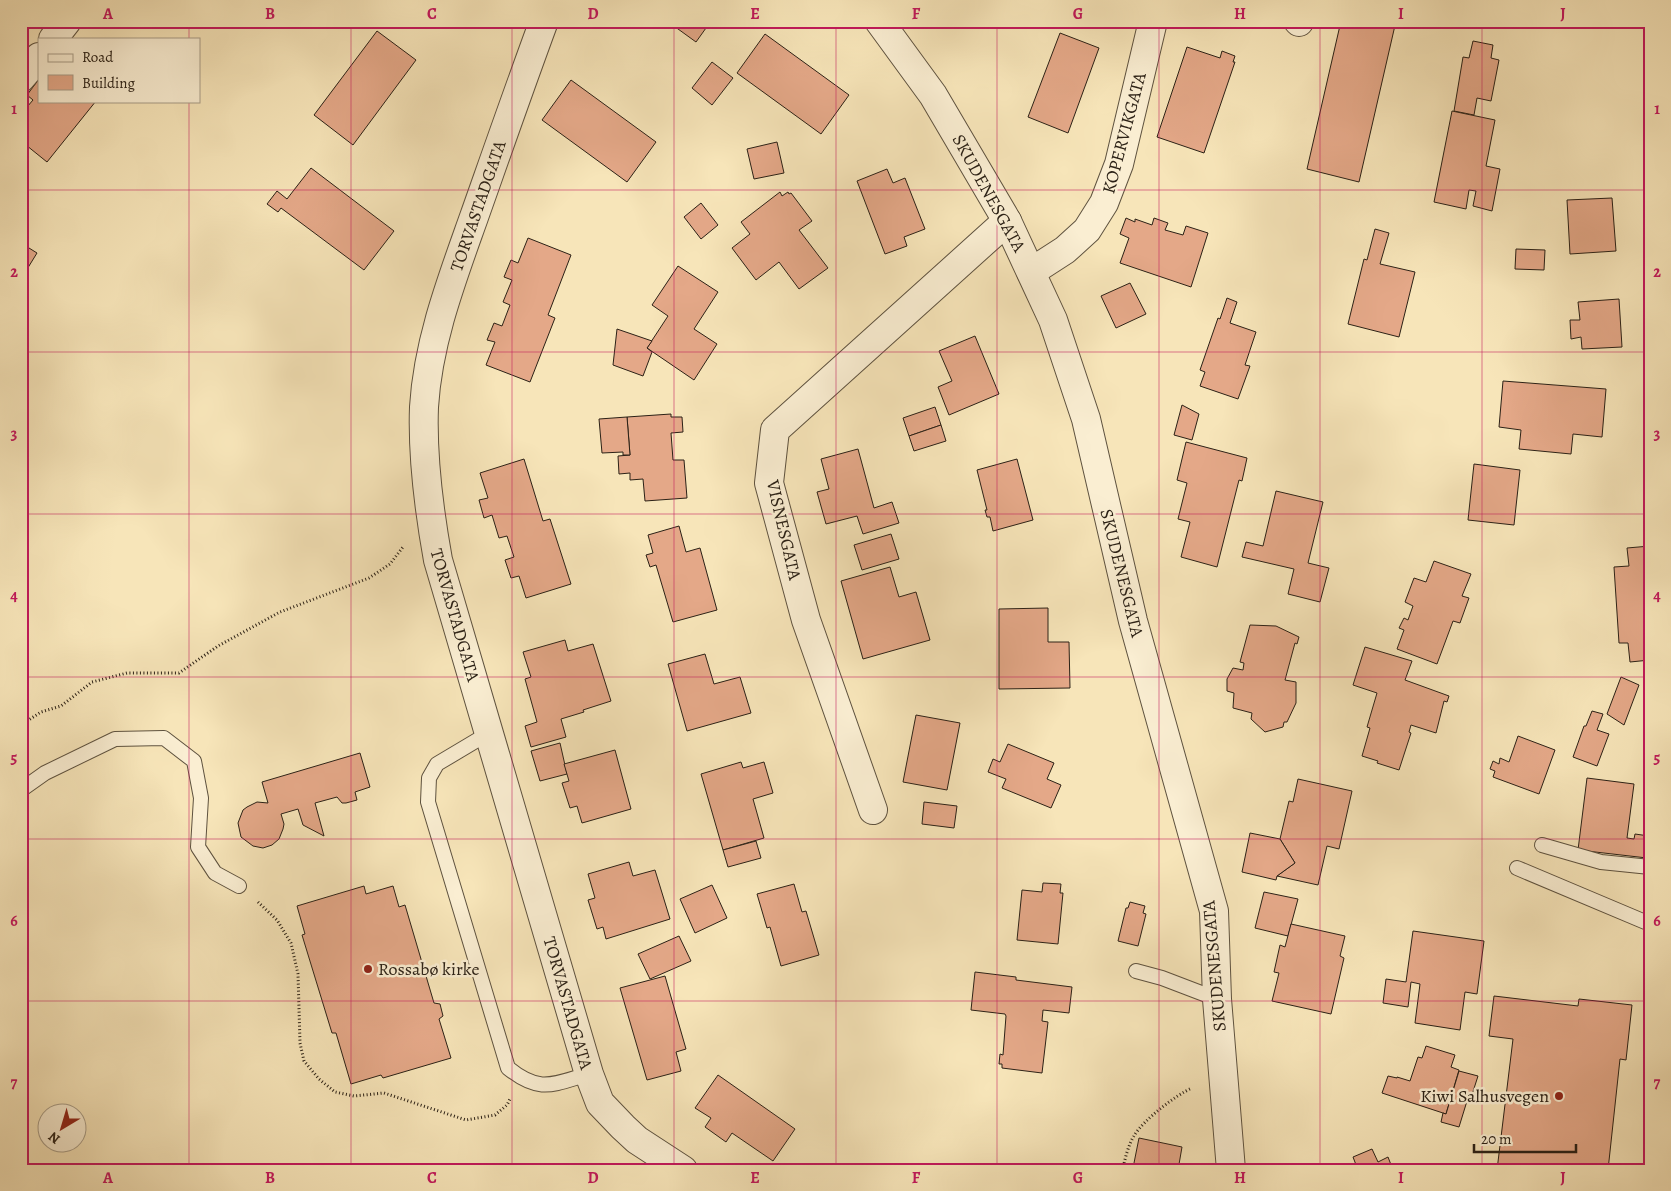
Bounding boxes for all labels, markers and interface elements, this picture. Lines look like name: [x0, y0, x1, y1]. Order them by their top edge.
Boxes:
text: A: [102, 3, 114, 25]
text: B: [265, 3, 275, 25]
text: C: [427, 3, 437, 25]
text: D: [587, 3, 599, 25]
text: E: [750, 3, 760, 25]
text: F: [912, 3, 921, 25]
text: G: [1073, 3, 1083, 25]
text: H: [1234, 3, 1246, 25]
text: I: [1398, 3, 1404, 25]
text: J: [1560, 3, 1566, 25]
legend: [38, 38, 200, 102]
text: Road: [82, 47, 114, 67]
street label: KOPERVIKGATA: [1096, 69, 1152, 196]
text: Building: [82, 73, 135, 93]
text: 1: [11, 98, 17, 120]
text: 1: [1654, 98, 1660, 120]
street label: SKUDENESGATA: [947, 130, 1032, 257]
street label: TORVASTADGATA: [444, 137, 512, 275]
text: 2: [10, 261, 18, 283]
text: 2: [1653, 261, 1661, 283]
text: 3: [11, 423, 18, 445]
text: 3: [1654, 423, 1661, 445]
street label: VISNESGATA: [761, 477, 807, 583]
street label: SKUDENESGATA: [1094, 506, 1150, 640]
street label: TORVASTADGATA: [425, 546, 486, 685]
text: 4: [10, 585, 18, 607]
text: 4: [1653, 585, 1661, 607]
text: 5: [11, 747, 18, 769]
text: 5: [1654, 747, 1661, 769]
street label: SKUDENESGATA: [1196, 899, 1232, 1033]
text: 6: [10, 910, 18, 932]
text: 6: [1653, 910, 1661, 932]
street label: TORVASTADGATA: [538, 934, 599, 1073]
place label: Rossabø kirke: [378, 957, 480, 981]
marker: Rossabø kirke: [362, 963, 374, 975]
text: 7: [11, 1072, 18, 1094]
text: 7: [1654, 1072, 1661, 1094]
place label: Kiwi Salhusvegen: [1420, 1084, 1549, 1108]
marker: Kiwi Salhusvegen: [1553, 1090, 1565, 1102]
north arrow: [38, 1104, 88, 1154]
scale bar: [1474, 1121, 1576, 1153]
text: N: [44, 1127, 64, 1148]
text: 20 m: [1481, 1129, 1512, 1149]
text: A: [102, 1167, 114, 1189]
text: B: [265, 1167, 275, 1189]
text: C: [427, 1167, 437, 1189]
text: D: [587, 1167, 599, 1189]
text: E: [750, 1167, 760, 1189]
text: F: [912, 1167, 921, 1189]
text: G: [1073, 1167, 1083, 1189]
text: H: [1234, 1167, 1246, 1189]
text: I: [1398, 1167, 1404, 1189]
text: J: [1560, 1167, 1566, 1189]

